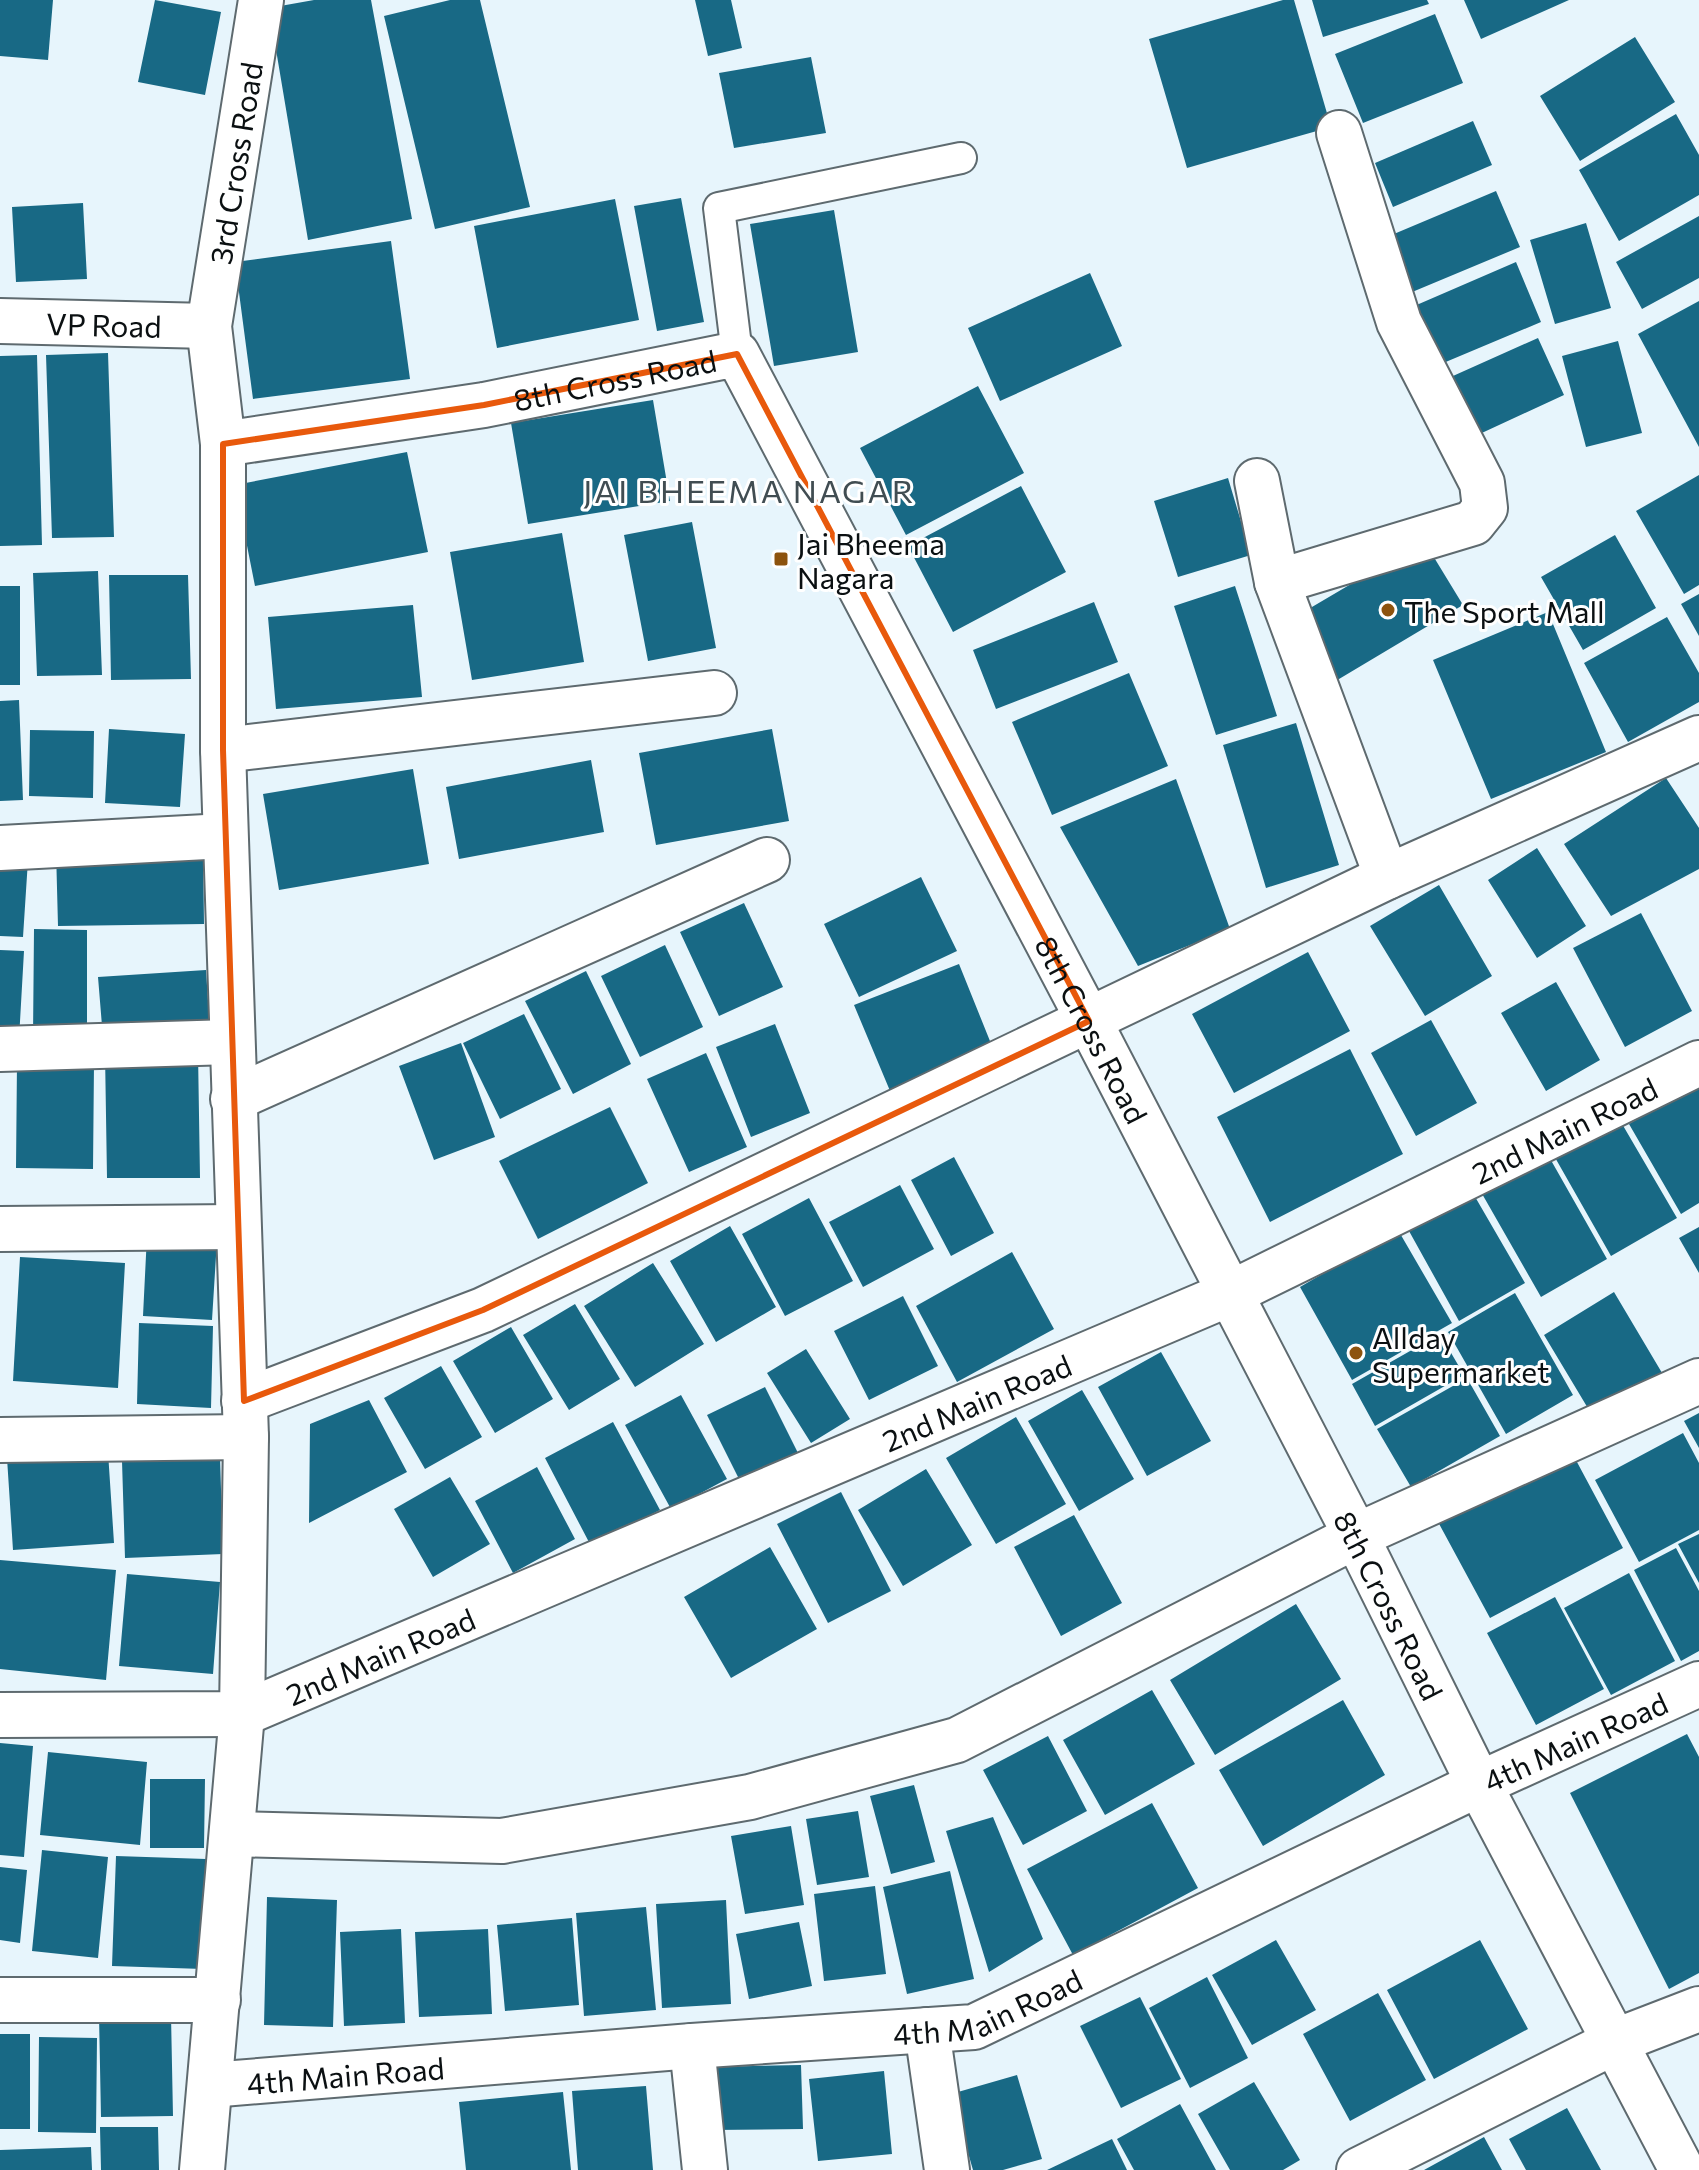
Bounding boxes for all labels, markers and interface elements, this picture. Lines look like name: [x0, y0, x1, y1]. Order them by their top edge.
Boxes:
street label: 3rd Cross Road: [201, 59, 269, 267]
street label: VP Road: [46, 304, 162, 343]
street label: 8th Cross Road: [510, 340, 719, 417]
district label: JAI BHEEMA NAGAR: [583, 470, 915, 510]
place label: Jai Bheema Nagara: [797, 524, 945, 595]
marker: Jai Bheema Nagara: [772, 550, 790, 568]
place label: The Sport Mall: [1404, 592, 1605, 629]
marker: The Sport Mall: [1379, 601, 1397, 619]
street label: 8th Cross Road: [1029, 929, 1157, 1129]
street label: 2nd Main Road: [1465, 1068, 1663, 1190]
place label: Allday Supermarket: [1372, 1318, 1549, 1389]
marker: Allday Supermarket: [1347, 1344, 1365, 1362]
street label: 2nd Main Road: [876, 1345, 1076, 1458]
street label: 8th Cross Road: [1327, 1504, 1453, 1705]
street label: 2nd Main Road: [280, 1599, 480, 1712]
street label: 4th Main Road: [1477, 1683, 1673, 1798]
street label: 4th Main Road: [892, 1960, 1087, 2051]
street label: 4th Main Road: [245, 2048, 446, 2100]

